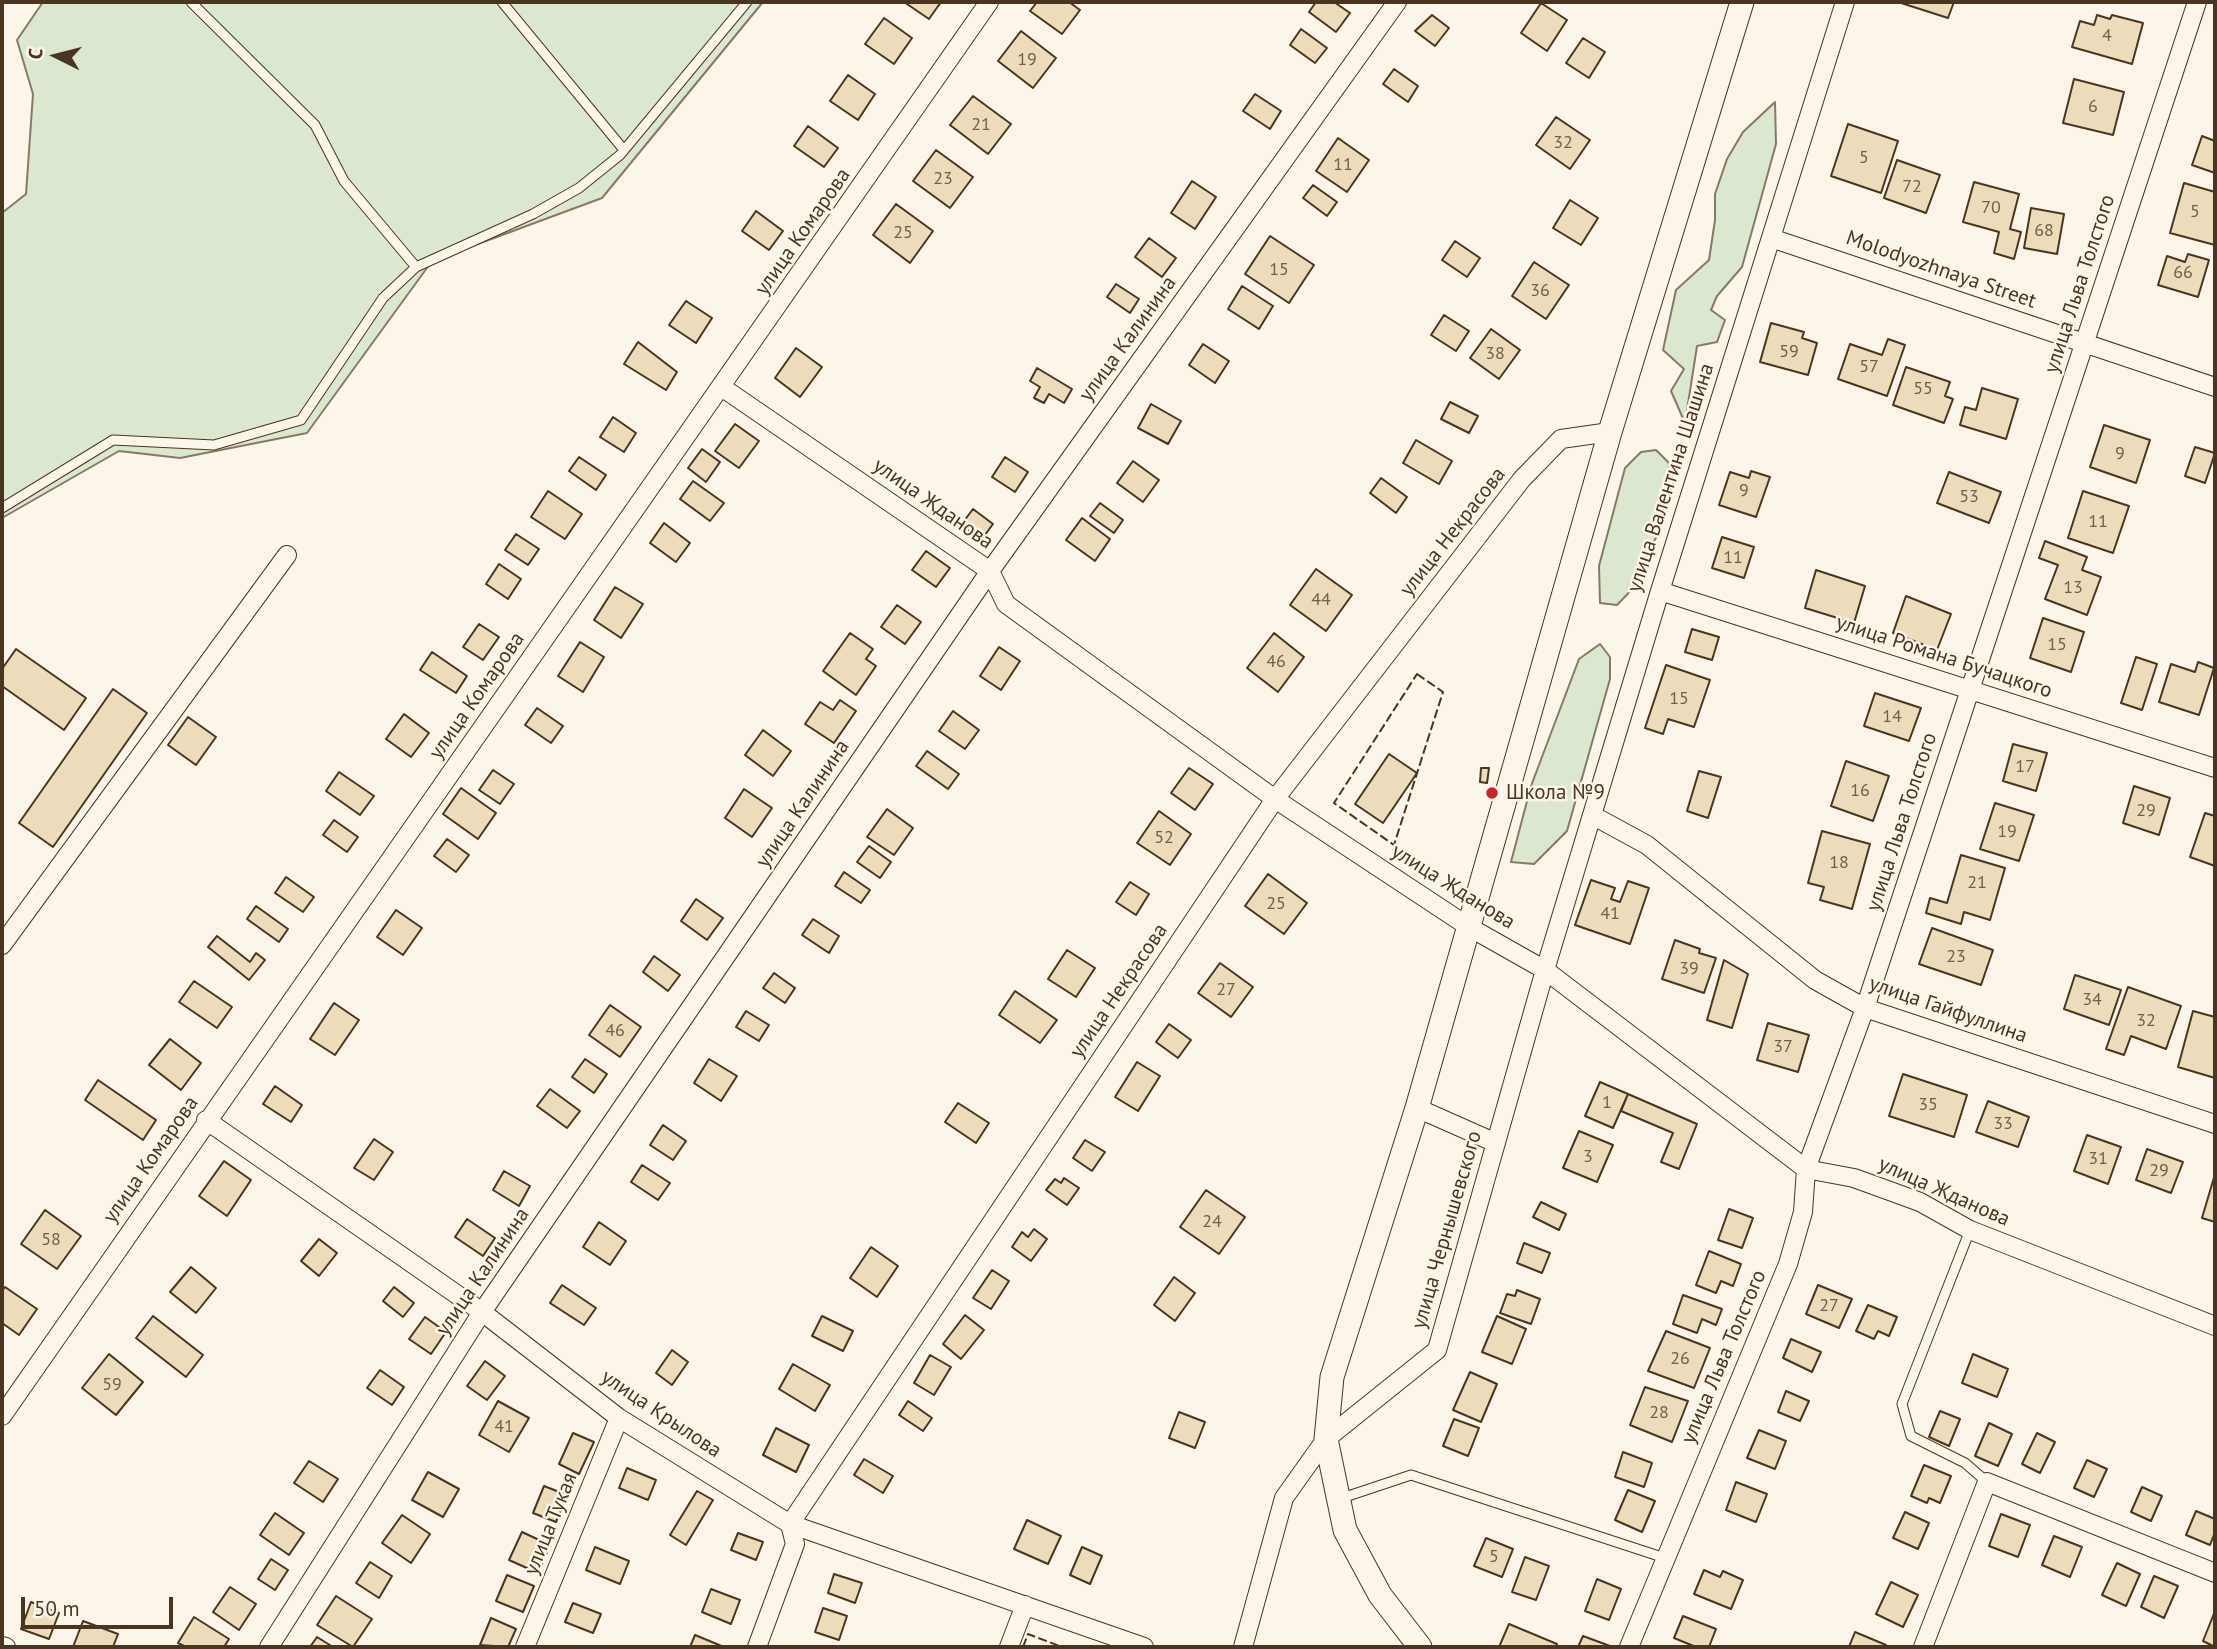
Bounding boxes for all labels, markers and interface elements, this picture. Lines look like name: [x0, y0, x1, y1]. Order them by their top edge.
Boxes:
north arrow: [21, 21, 91, 91]
house number: 4: [2102, 25, 2112, 47]
text: С: [23, 47, 48, 60]
house number: 19: [1017, 49, 1037, 71]
house number: 6: [2088, 96, 2098, 118]
house number: 21: [971, 114, 991, 136]
house number: 32: [1553, 132, 1573, 154]
house number: 5: [1859, 147, 1869, 169]
house number: 11: [1333, 154, 1353, 176]
street label: улица Комарова: [750, 164, 856, 300]
house number: 23: [933, 168, 953, 190]
house number: 72: [1902, 176, 1922, 198]
street label: улица Льва Толстого: [2039, 192, 2121, 376]
house number: 70: [1981, 197, 2001, 219]
house number: 5: [2190, 201, 2200, 223]
house number: 68: [2034, 220, 2054, 242]
house number: 25: [893, 222, 913, 244]
street label: Molodyozhnaya Street: [1843, 226, 2039, 314]
house number: 15: [1269, 259, 1289, 281]
house number: 66: [2173, 262, 2193, 284]
street label: улица Калинина: [1074, 271, 1182, 407]
house number: 36: [1530, 280, 1550, 302]
house number: 59: [1779, 341, 1799, 363]
house number: 38: [1485, 343, 1505, 365]
house number: 57: [1859, 356, 1879, 378]
street label: улица Валентина Шашина: [1622, 360, 1720, 596]
house number: 55: [1913, 378, 1933, 400]
house number: 9: [2115, 443, 2125, 465]
street label: улица Жданова: [868, 453, 998, 555]
street label: улица Некрасова: [1395, 462, 1511, 602]
house number: 9: [1739, 480, 1749, 502]
house number: 53: [1959, 486, 1979, 508]
house number: 11: [2088, 511, 2108, 533]
house number: 11: [1723, 547, 1743, 569]
house number: 13: [2063, 577, 2083, 599]
house number: 44: [1311, 589, 1331, 611]
street label: улица Романа Бучацкого: [1833, 610, 2055, 704]
street label: улица Комарова: [424, 628, 530, 764]
house number: 15: [2047, 634, 2067, 656]
house number: 46: [1266, 651, 1286, 673]
house number: 15: [1669, 688, 1689, 710]
house number: 14: [1882, 706, 1902, 728]
street label: улица Льва Толстого: [1861, 730, 1943, 914]
street label: улица Калинина: [751, 735, 855, 873]
house number: 17: [2015, 756, 2035, 778]
place label: Школа №9: [1506, 780, 1605, 806]
house number: 16: [1850, 780, 1870, 802]
marker: Школа №9: [1484, 785, 1500, 801]
house number: 29: [2136, 800, 2156, 822]
house number: 19: [1997, 821, 2017, 843]
house number: 52: [1154, 827, 1174, 849]
street label: улица Жданова: [1386, 839, 1520, 935]
house number: 18: [1829, 852, 1849, 874]
house number: 21: [1967, 872, 1987, 894]
house number: 25: [1266, 893, 1286, 915]
house number: 41: [1600, 903, 1620, 925]
street label: улица Некрасова: [1065, 919, 1173, 1063]
house number: 23: [1946, 946, 1966, 968]
house number: 39: [1679, 958, 1699, 980]
street label: улица Гайфуллина: [1866, 971, 2030, 1049]
house number: 27: [1216, 979, 1236, 1001]
house number: 34: [2082, 989, 2102, 1011]
house number: 32: [2136, 1010, 2156, 1032]
house number: 46: [605, 1020, 625, 1042]
house number: 37: [1773, 1036, 1793, 1058]
street label: улица Комарова: [98, 1092, 204, 1228]
house number: 1: [1602, 1092, 1612, 1114]
house number: 35: [1918, 1094, 1938, 1116]
house number: 33: [1993, 1113, 2013, 1135]
street label: улица Чернышевского: [1407, 1128, 1487, 1332]
house number: 3: [1583, 1146, 1593, 1168]
house number: 31: [2088, 1148, 2108, 1170]
street label: улица Жданова: [1874, 1152, 2014, 1232]
house number: 29: [2149, 1160, 2169, 1182]
street label: улица Калинина: [431, 1203, 535, 1341]
house number: 24: [1202, 1211, 1222, 1233]
house number: 58: [41, 1229, 61, 1251]
street label: улица Льва Толстого: [1676, 1266, 1772, 1448]
house number: 27: [1819, 1295, 1839, 1317]
house number: 26: [1670, 1348, 1690, 1370]
street label: улица Крылова: [596, 1364, 726, 1464]
house number: 59: [102, 1374, 122, 1396]
house number: 28: [1649, 1402, 1669, 1424]
house number: 41: [494, 1416, 514, 1438]
street label: улица Тукая: [519, 1469, 583, 1579]
house number: 5: [1489, 1546, 1499, 1568]
scale bar: [24, 1582, 177, 1626]
text: 50 m: [34, 1595, 80, 1622]

